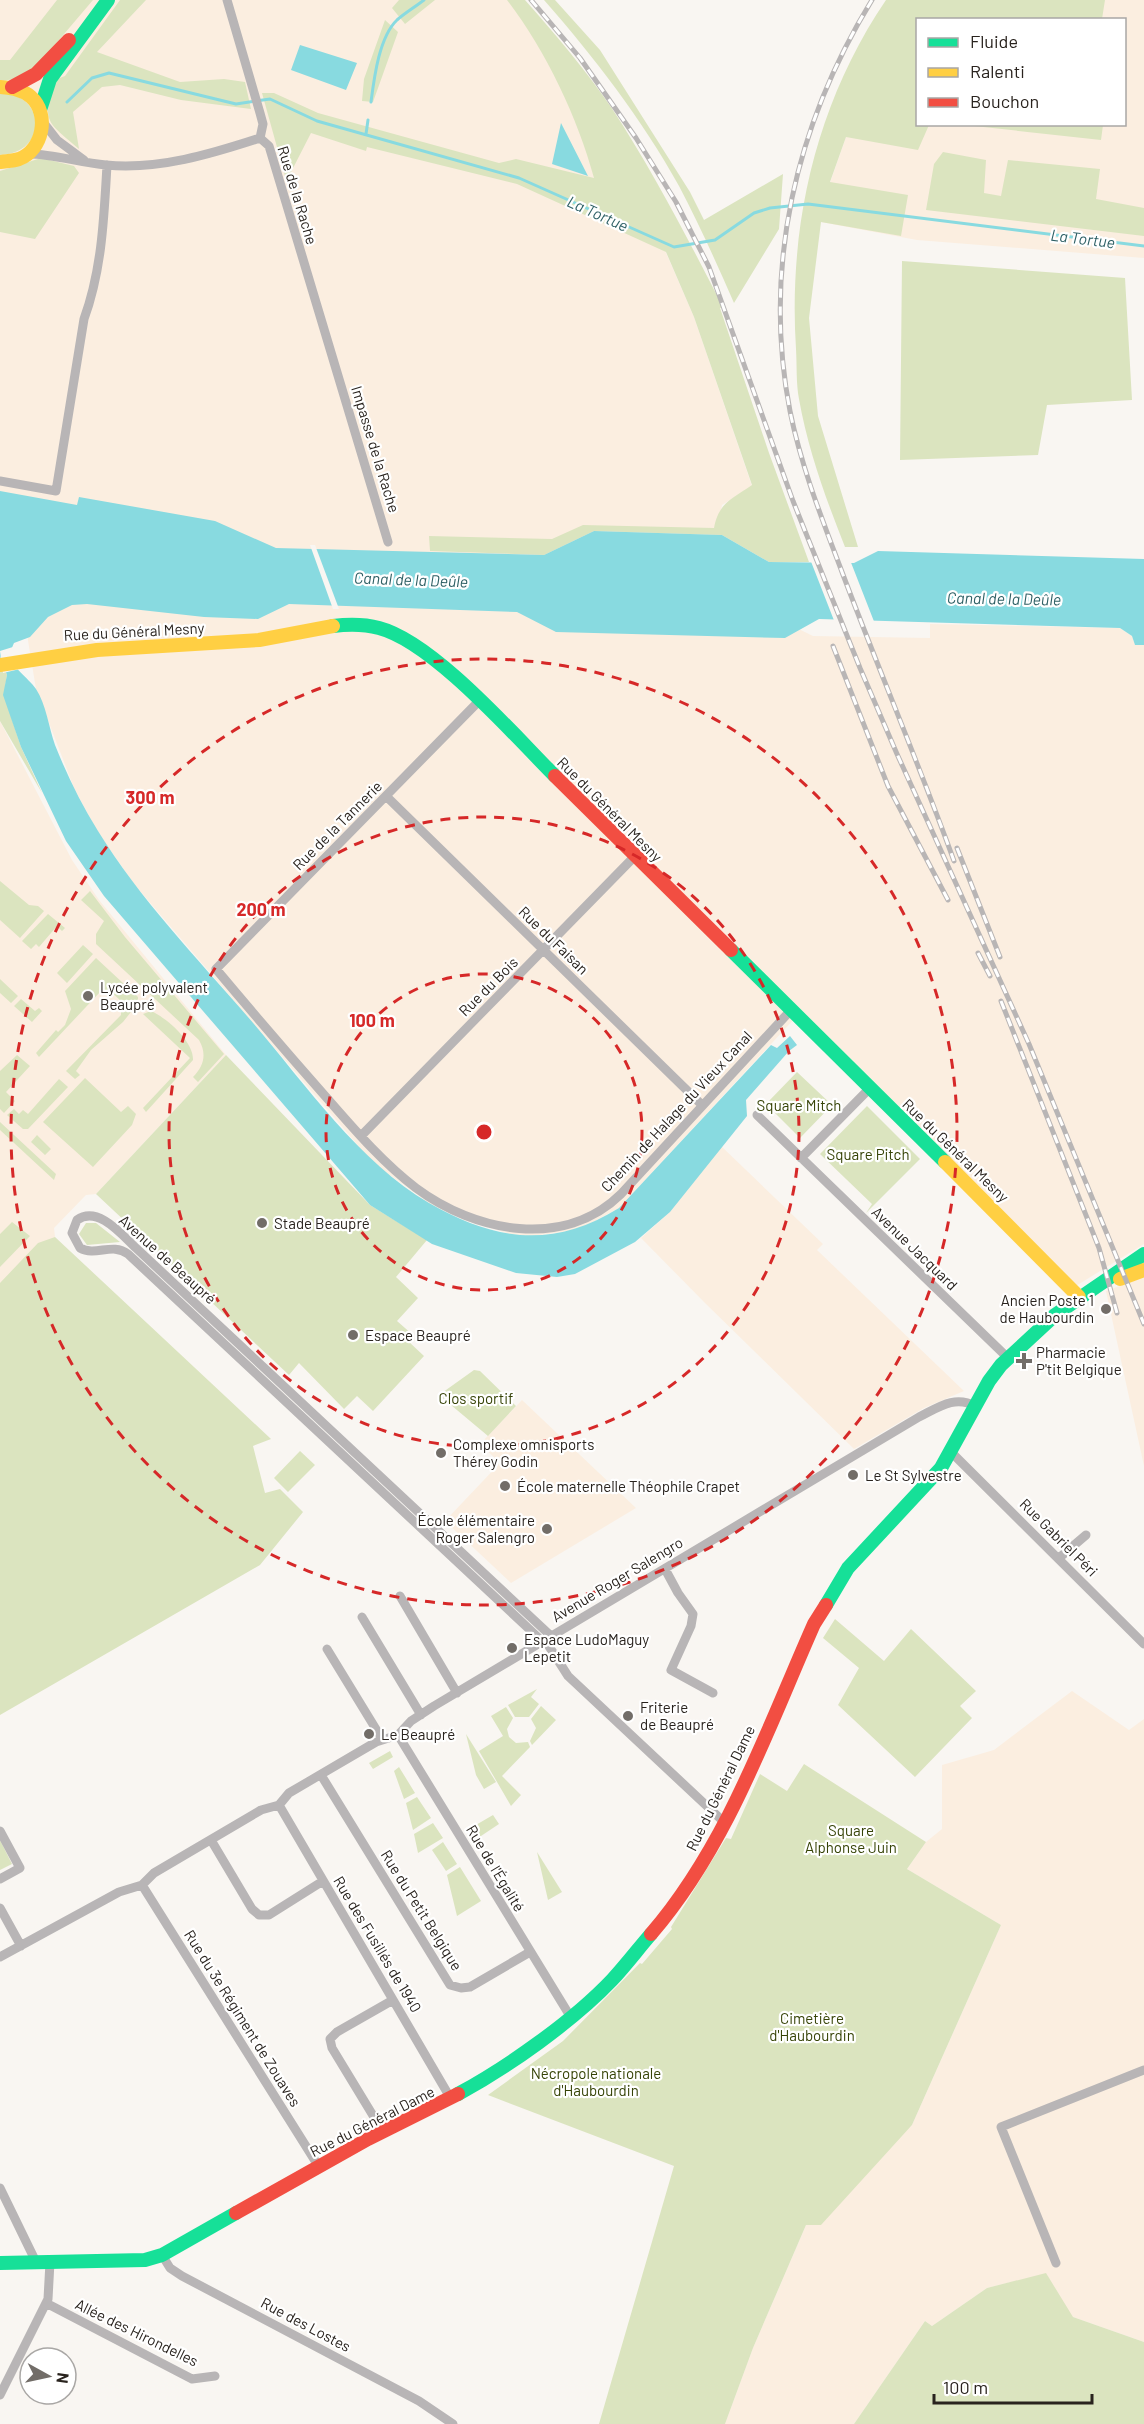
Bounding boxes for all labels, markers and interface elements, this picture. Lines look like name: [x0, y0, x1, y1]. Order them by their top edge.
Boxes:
legend: [916, 18, 1126, 126]
text: Fluide: [970, 30, 1018, 52]
text: Ralenti: [970, 60, 1025, 82]
text: Bouchon: [970, 90, 1039, 112]
street label: Rue de la Rache: [274, 144, 322, 246]
water label: La Tortue: [565, 191, 631, 235]
water label: La Tortue: [1050, 225, 1116, 251]
street label: Impasse de la Rache: [348, 384, 404, 514]
water label: Canal de la Deûle: [354, 568, 468, 590]
water label: Canal de la Deûle: [947, 588, 1061, 608]
street label: Rue du Général Mesny: [63, 618, 205, 644]
street label: Rue du Général Mesny: [554, 753, 666, 865]
street label: Rue de la Tannerie: [289, 777, 385, 873]
text: 300 m: [126, 786, 174, 808]
text: 200 m: [236, 898, 286, 920]
street label: Rue du Faisan: [515, 902, 593, 978]
street label: Rue du Bois: [455, 953, 521, 1019]
place label: Lycée polyvalent Beaupré: [100, 978, 208, 1013]
marker: Lycée polyvalent Beaupré: [81, 989, 95, 1003]
text: 100 m: [349, 1009, 395, 1031]
street label: Chemin de Halage du Vieux Canal: [597, 1027, 755, 1195]
street label: Rue du Général Mesny: [899, 1095, 1013, 1205]
park label: Square Mitch: [757, 1096, 841, 1114]
centre of rings: [474, 1122, 494, 1142]
park label: Square Pitch: [827, 1145, 909, 1163]
street label: Avenue Jacquard: [868, 1203, 962, 1293]
street label: Avenue de Beaupré: [116, 1211, 220, 1307]
place label: Stade Beaupré: [274, 1214, 370, 1232]
marker: Stade Beaupré: [255, 1216, 269, 1230]
place label: Ancien Poste 1 de Haubourdin: [1000, 1291, 1094, 1326]
marker: Ancien Poste 1 de Haubourdin: [1099, 1302, 1113, 1316]
place label: Espace Beaupré: [365, 1326, 471, 1344]
marker: Espace Beaupré: [346, 1328, 360, 1342]
place label: Pharmacie P'tit Belgique: [1036, 1343, 1122, 1378]
marker: Pharmacie P'tit Belgique: [1017, 1354, 1031, 1368]
park label: Clos sportif: [439, 1389, 513, 1407]
place label: Complexe omnisports Thérey Godin: [453, 1435, 594, 1470]
marker: Complexe omnisports Thérey Godin: [434, 1446, 448, 1460]
place label: Le St Sylvestre: [865, 1466, 962, 1484]
marker: Le St Sylvestre: [846, 1468, 860, 1482]
place label: École maternelle Théophile Crapet: [517, 1477, 740, 1495]
marker: École maternelle Théophile Crapet: [498, 1479, 512, 1493]
street label: Rue Gabriel Péri: [1016, 1494, 1102, 1580]
place label: École élémentaire Roger Salengro: [417, 1511, 535, 1546]
marker: École élémentaire Roger Salengro: [540, 1522, 554, 1536]
street label: Avenue Roger Salengro: [548, 1533, 686, 1625]
place label: Espace LudoMaguy Lepetit: [524, 1630, 649, 1665]
marker: Espace LudoMaguy Lepetit: [505, 1641, 519, 1655]
place label: Friterie de Beaupré: [640, 1698, 714, 1733]
marker: Friterie de Beaupré: [621, 1709, 635, 1723]
street label: Rue du Général Dame: [682, 1722, 758, 1854]
place label: Le Beaupré: [381, 1725, 455, 1743]
marker: Le Beaupré: [362, 1727, 376, 1741]
street label: Rue de l'Égalité: [463, 1821, 529, 1915]
park label: Square Alphonse Juin: [805, 1821, 897, 1856]
street label: Rue du Petit Belgique: [378, 1846, 466, 1974]
street label: Rue des Fusillés de 1940: [330, 1873, 426, 2015]
street label: Rue du 3e Régiment de Zouaves: [181, 1926, 305, 2110]
park label: Cimetière d'Haubourdin: [769, 2009, 855, 2044]
park label: Nécropole nationale d'Haubourdin: [531, 2064, 661, 2099]
street label: Rue du Général Dame: [307, 2082, 437, 2160]
street label: Rue des Lostes: [258, 2293, 354, 2355]
street label: Allée des Hirondelles: [73, 2294, 201, 2370]
north arrow: [18, 2346, 78, 2406]
scale bar: [934, 2367, 1092, 2405]
text: N: [53, 2372, 73, 2385]
text: 100 m: [943, 2376, 988, 2398]

